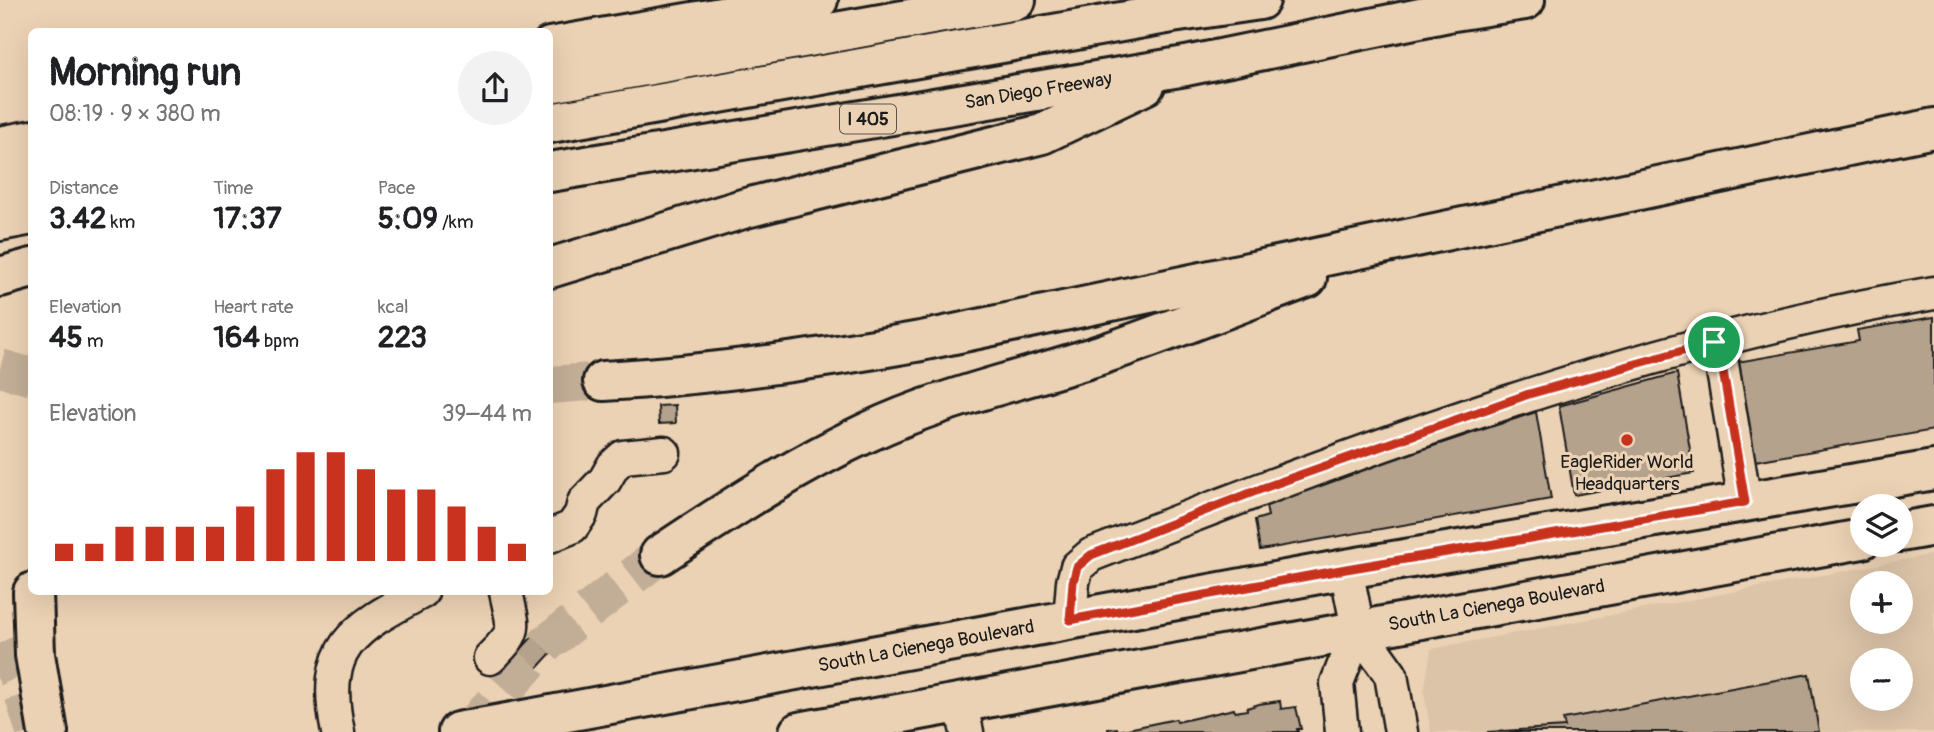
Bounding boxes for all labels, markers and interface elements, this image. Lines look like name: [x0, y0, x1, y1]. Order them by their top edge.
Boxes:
text: Morning run: [49, 49, 241, 97]
button: share: [458, 51, 532, 125]
street label: San Diego Freeway: [963, 67, 1114, 115]
text: 08:19 · 9 × 380 m: [49, 99, 221, 128]
road number: I 405: [840, 104, 896, 134]
text: Distance: [49, 176, 118, 200]
text: Time: [213, 176, 253, 200]
text: Pace: [378, 176, 415, 200]
text: 3.42: [49, 200, 106, 237]
text: 17:37: [213, 200, 282, 237]
text: 5:09: [378, 200, 438, 237]
text: km: [106, 210, 135, 234]
text: /km: [438, 210, 474, 234]
text: Elevation: [49, 295, 121, 319]
text: Heart rate: [213, 295, 293, 319]
text: kcal: [378, 295, 409, 319]
pin: [1684, 312, 1744, 372]
text: 45: [49, 319, 83, 356]
text: 164: [213, 319, 260, 356]
text: 223: [378, 319, 427, 356]
icon: arrive: [1695, 323, 1733, 361]
text: m: [83, 329, 104, 353]
text: bpm: [260, 329, 299, 353]
text: Elevation: [49, 399, 137, 428]
text: 39–44 m: [442, 399, 532, 428]
marker: EagleRider World Headquarters: [1619, 432, 1635, 448]
place label: EagleRider World Headquarters: [1560, 450, 1694, 496]
map controls: [1850, 494, 1913, 711]
button: layers: [1850, 494, 1913, 557]
button: +: [1850, 571, 1913, 634]
street label: South La Cienega Boulevard: [1386, 574, 1607, 637]
street label: South La Cienega Boulevard: [816, 614, 1036, 678]
button: −: [1850, 648, 1913, 711]

